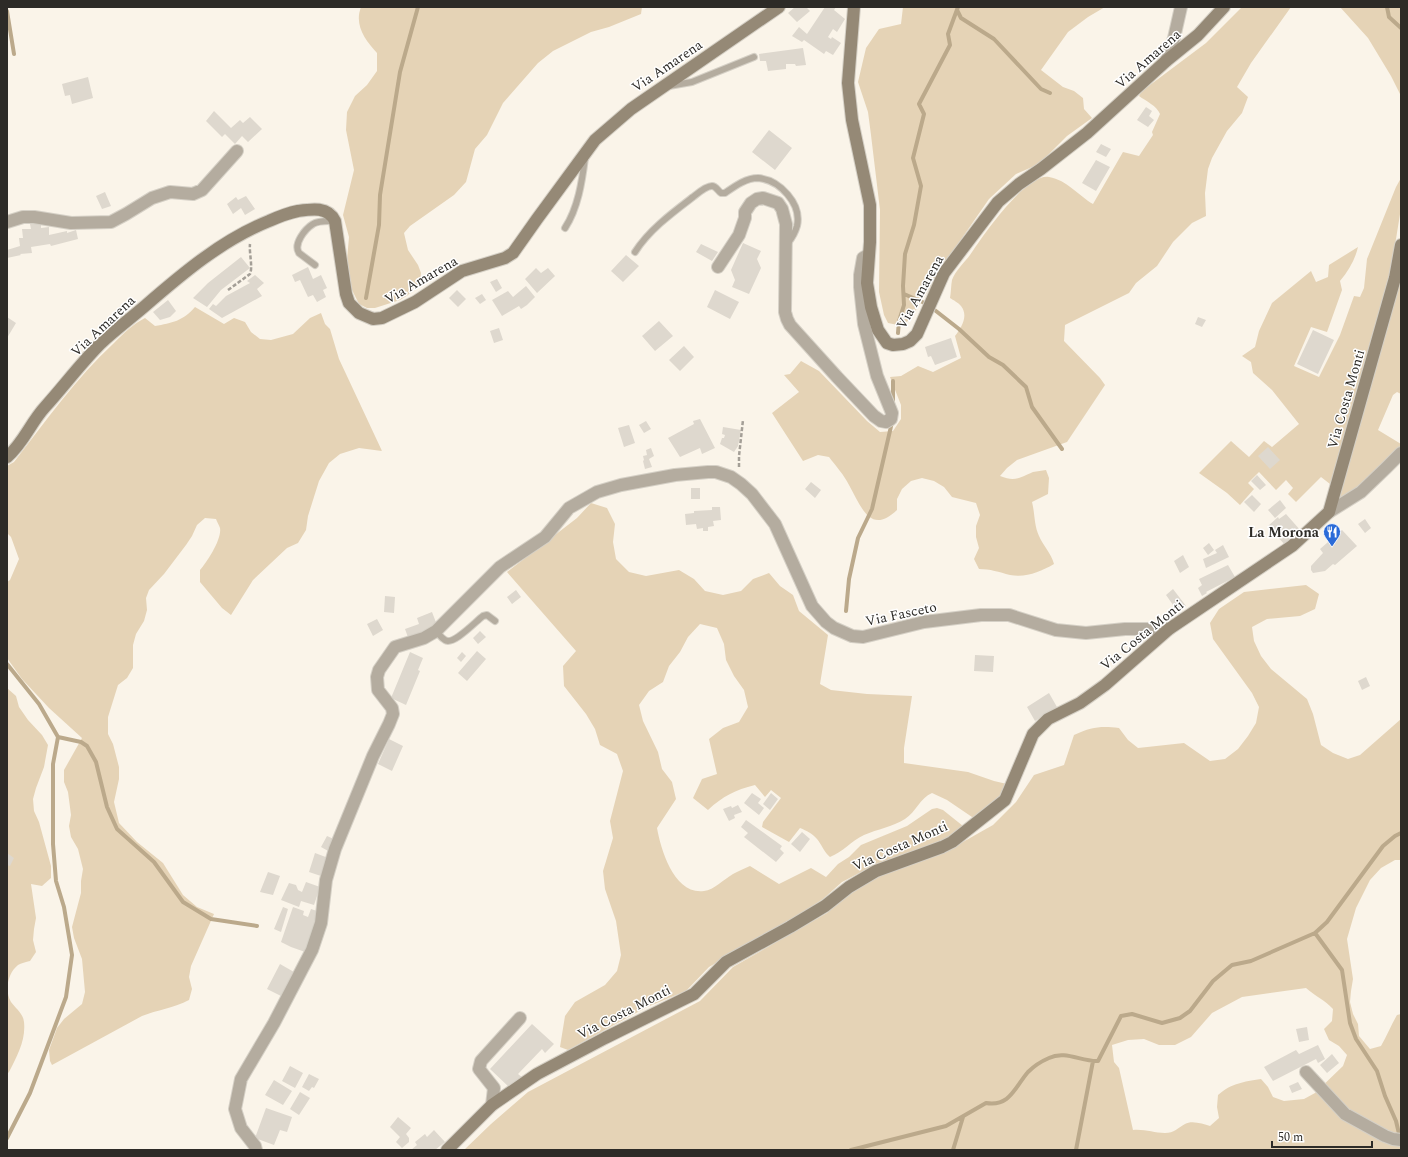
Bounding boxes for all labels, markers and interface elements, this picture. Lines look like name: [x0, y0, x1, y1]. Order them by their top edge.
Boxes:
street label: Via Amarena: [1110, 24, 1186, 94]
street label: Via Amarena: [627, 34, 707, 98]
street label: Via Amarena: [380, 250, 462, 310]
street label: Via Amarena: [891, 251, 949, 333]
street label: Via Amarena: [66, 290, 140, 362]
street label: Via Costa Monti: [1322, 347, 1370, 451]
place label: La Morona: [1248, 522, 1320, 543]
restaurant icon: La Morona: [1322, 522, 1342, 547]
street label: Via Costa Monti: [1096, 595, 1188, 675]
street label: Via Fasceto: [863, 596, 939, 632]
street label: Via Costa Monti: [849, 816, 951, 876]
street label: Via Costa Monti: [574, 979, 674, 1045]
scale bar: [1272, 1123, 1372, 1149]
text: 50 m: [1278, 1128, 1303, 1147]

